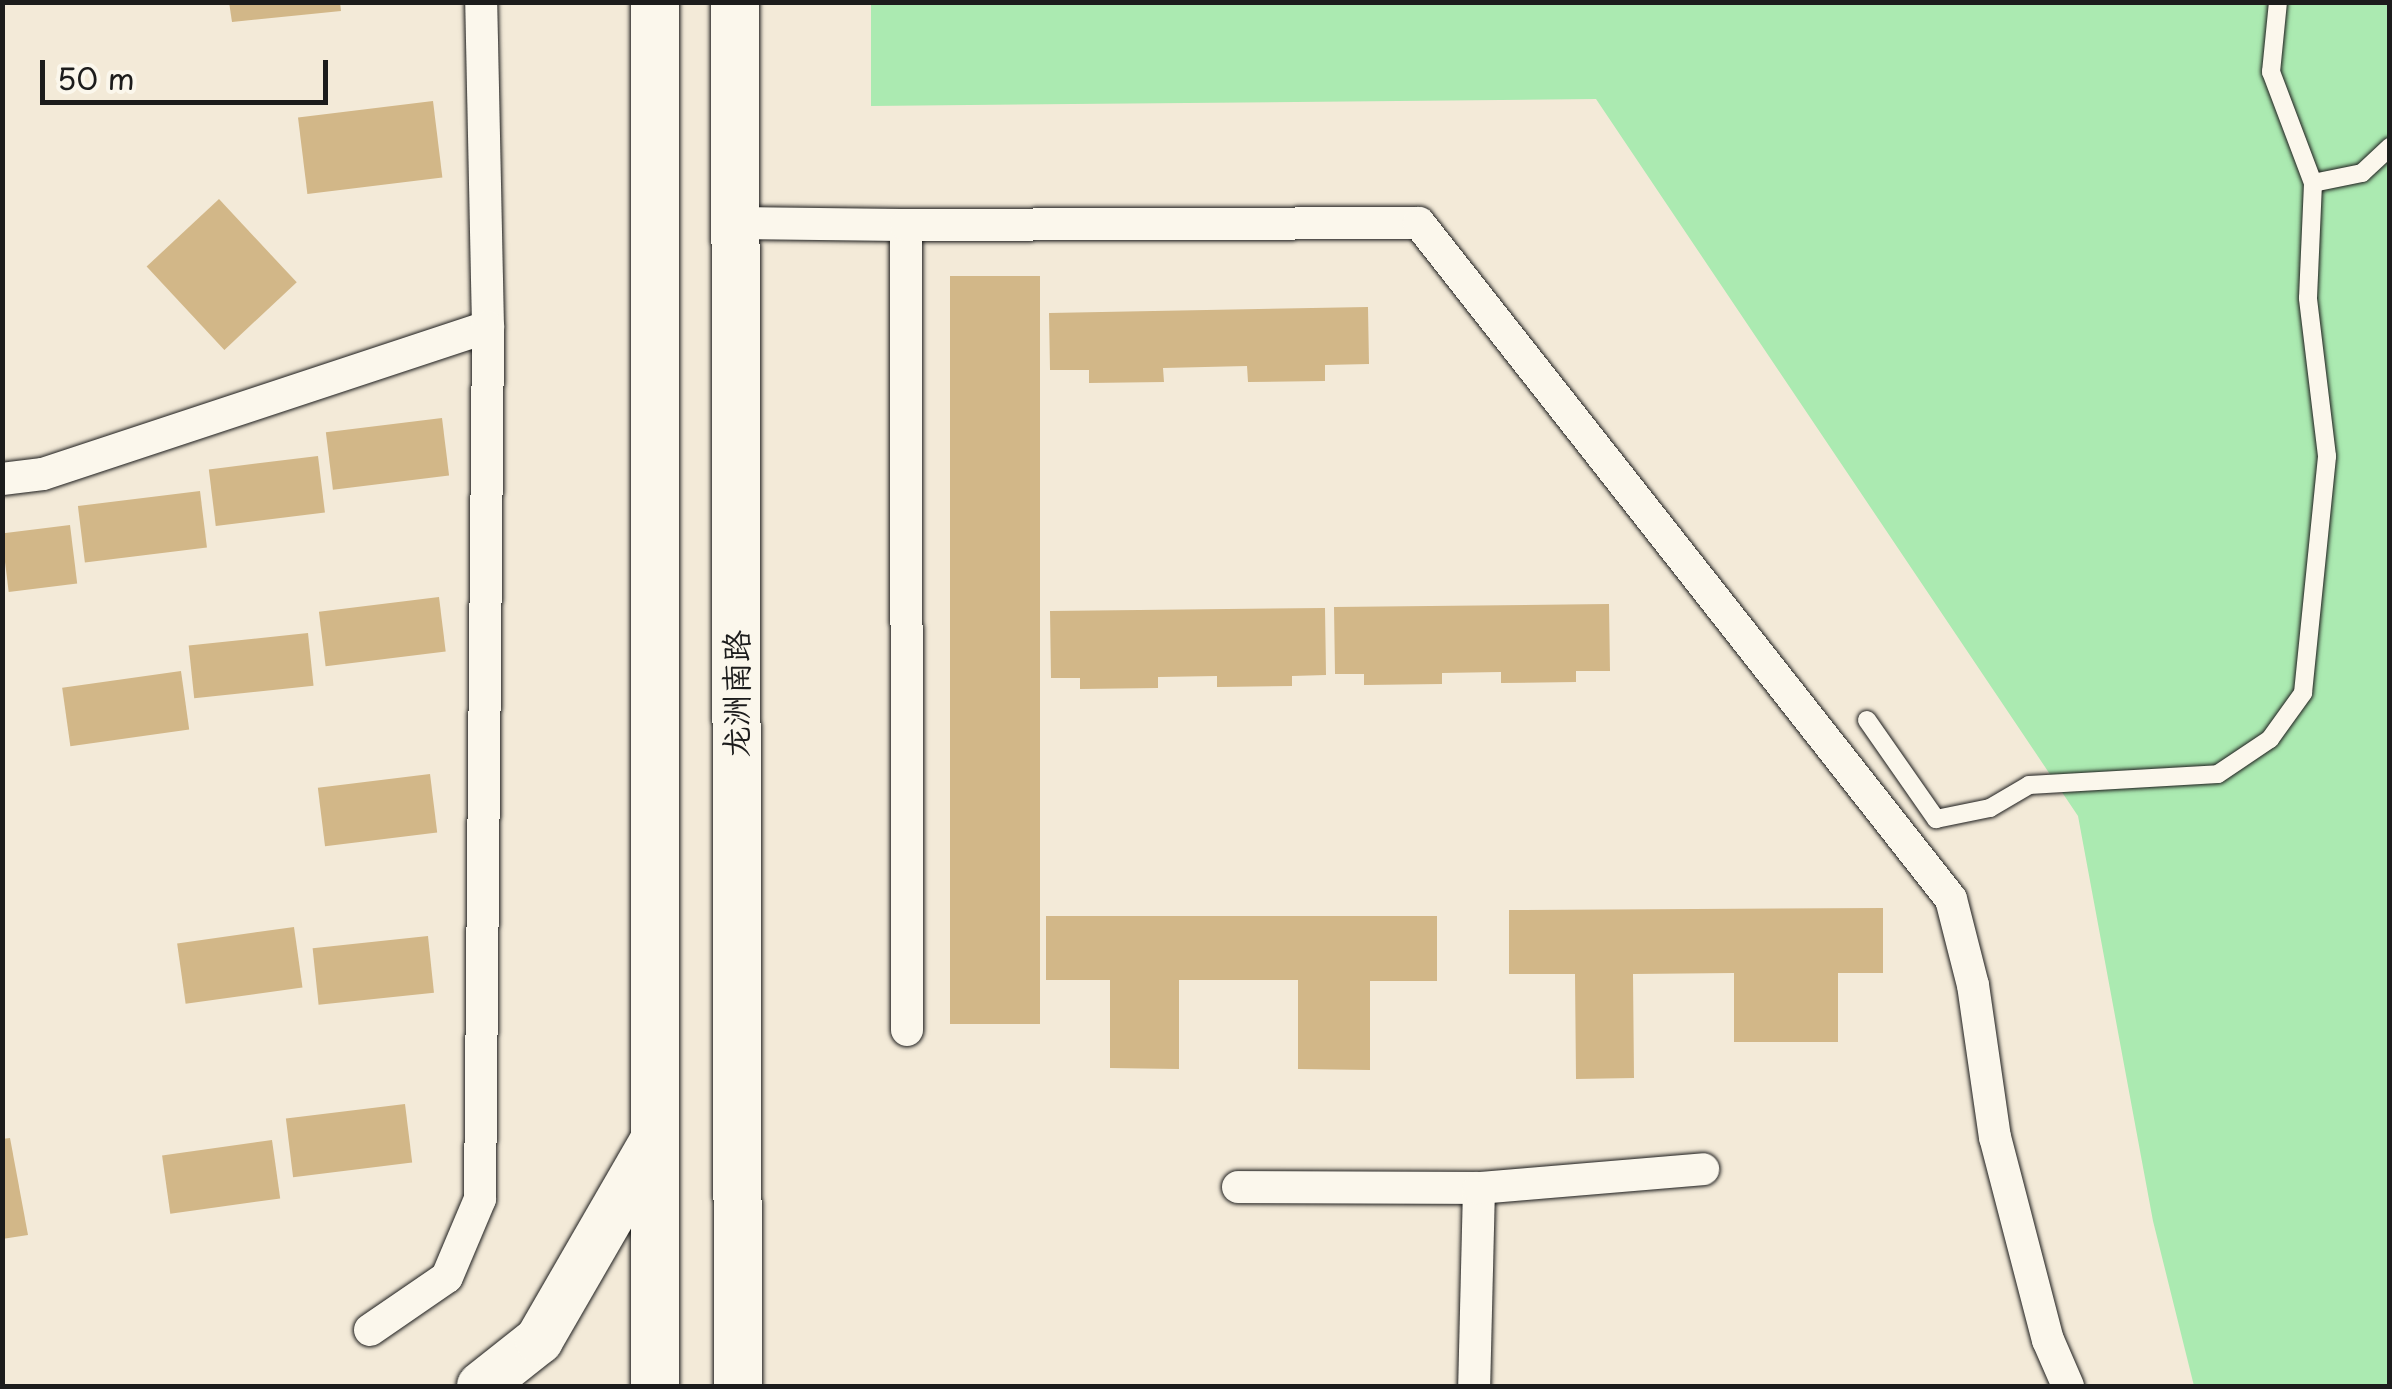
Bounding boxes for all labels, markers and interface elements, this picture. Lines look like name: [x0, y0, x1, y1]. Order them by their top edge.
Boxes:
scale bar: [45, 40, 332, 102]
text: 50 m: [57, 55, 135, 100]
street label: 龙洲南路: [716, 630, 754, 758]

